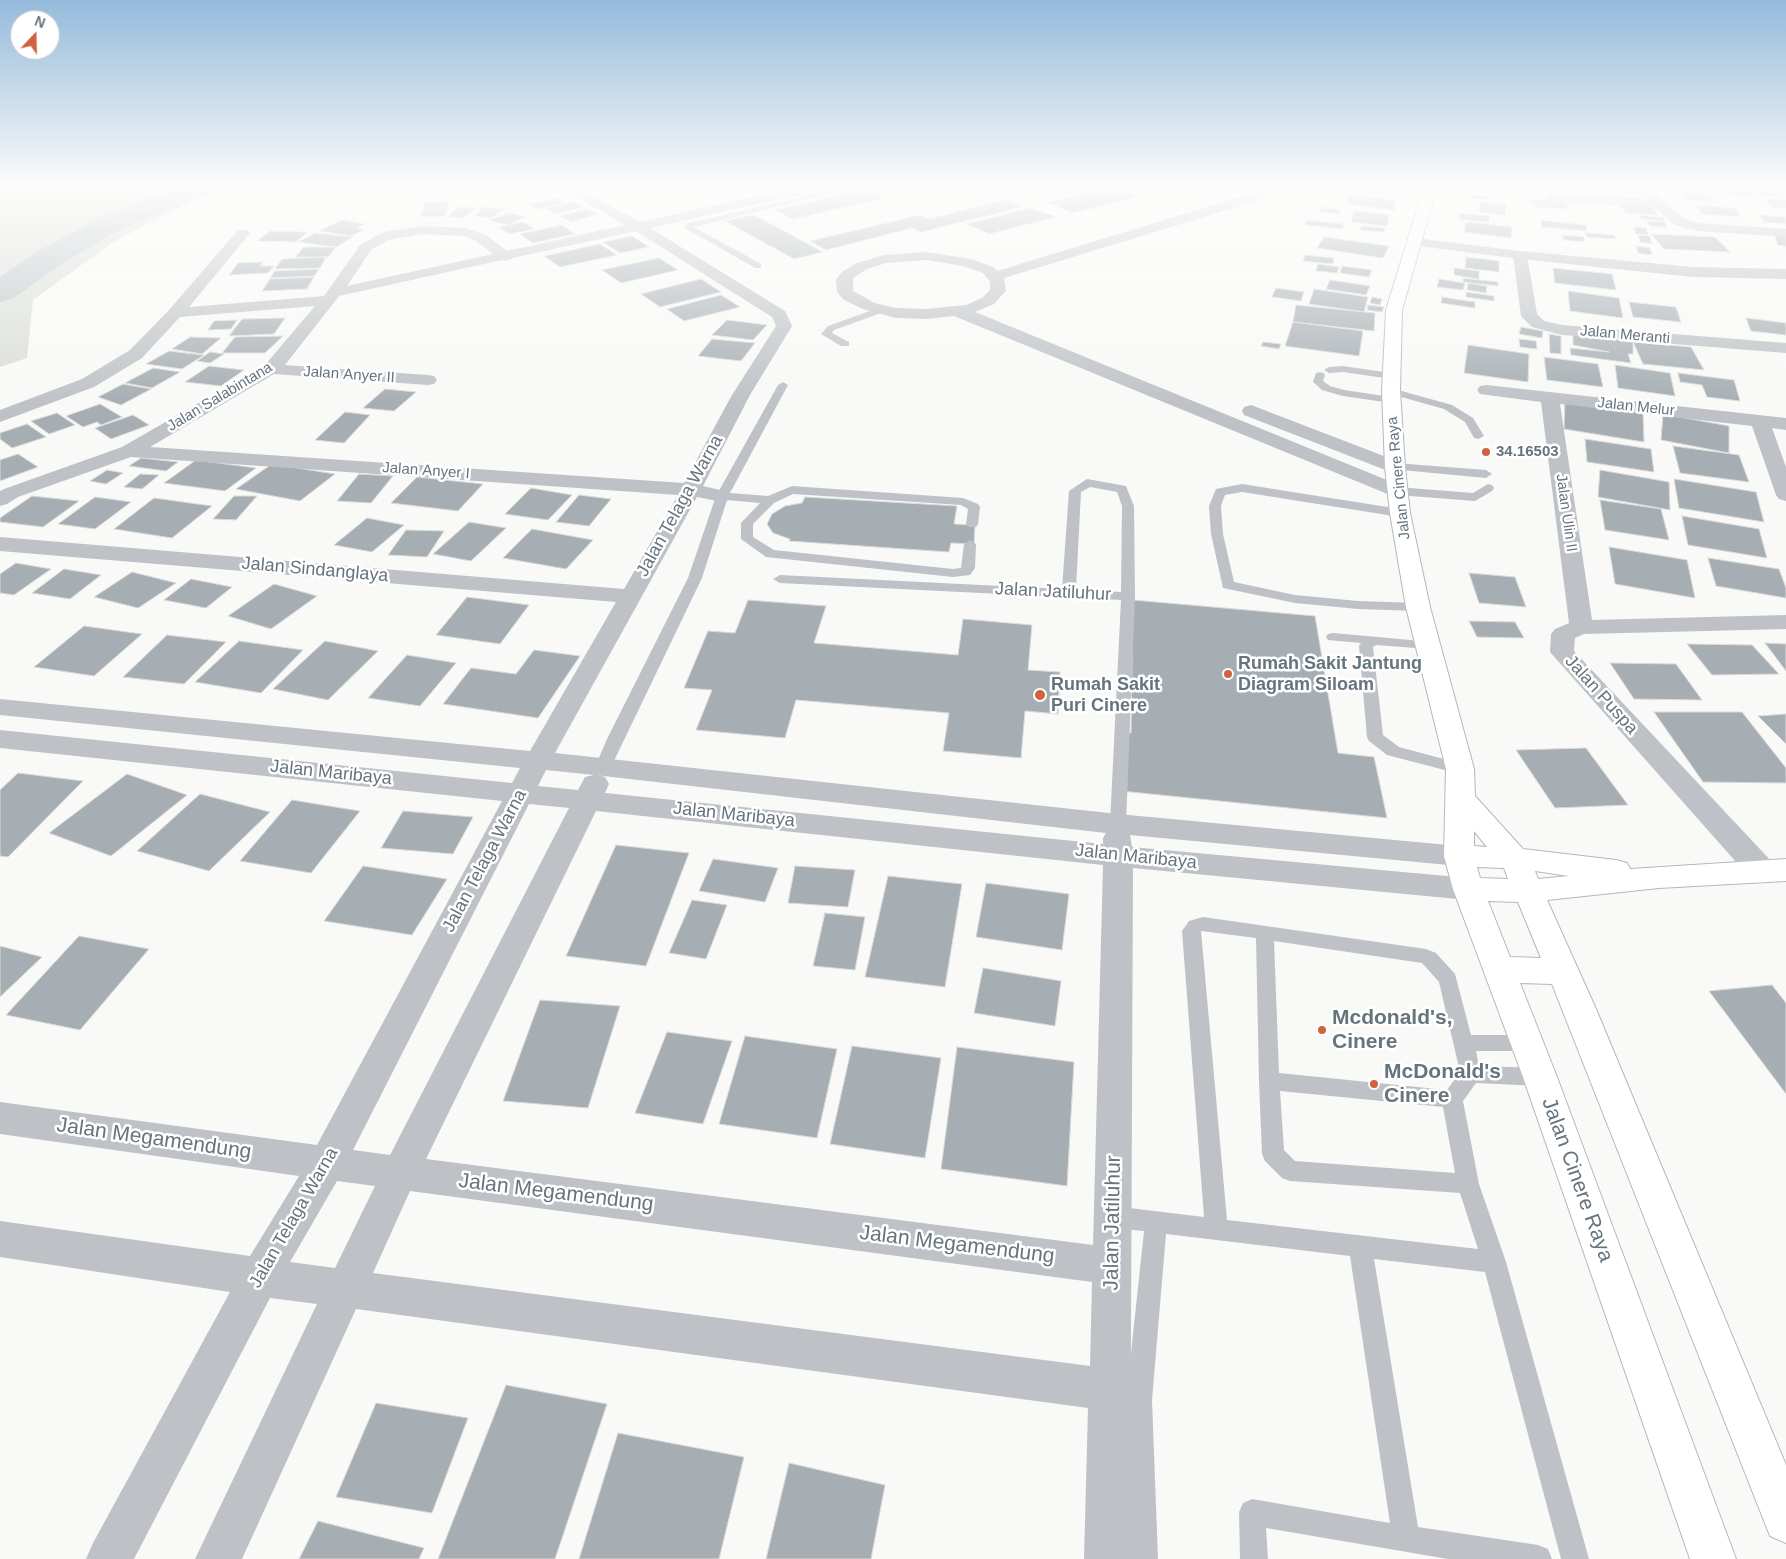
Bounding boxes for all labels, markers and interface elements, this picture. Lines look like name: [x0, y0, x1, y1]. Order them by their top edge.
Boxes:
north arrow: [10, 10, 60, 60]
text: N: [32, 13, 48, 31]
street label: Jalan Meranti: [1579, 322, 1671, 348]
street label: Jalan Salabintana: [164, 359, 276, 435]
street label: Jalan Anyer II: [303, 363, 395, 387]
street label: Jalan Melur: [1597, 394, 1675, 420]
street label: Jalan Cinere Raya: [1384, 416, 1414, 540]
street label: Jalan Telaga Warna: [632, 431, 728, 581]
place label: 34.16503: [1496, 443, 1559, 461]
marker: 34.16503: [1480, 446, 1492, 458]
street label: Jalan Anyer I: [382, 459, 470, 483]
street label: Jalan Ulin II: [1552, 473, 1580, 553]
street label: Jalan Sindanglaya: [241, 553, 389, 587]
street label: Jalan Jatiluhur: [994, 578, 1112, 606]
street label: Jalan Puspa: [1560, 651, 1642, 739]
place label: Rumah Sakit Jantung Diagram Siloam: [1238, 653, 1422, 696]
marker: Rumah Sakit Jantung Diagram Siloam: [1222, 668, 1234, 680]
place label: Rumah Sakit Puri Cinere: [1051, 674, 1160, 716]
marker: Rumah Sakit Puri Cinere: [1033, 688, 1047, 702]
street label: Jalan Maribaya: [269, 756, 393, 790]
street label: Jalan Telaga Warna: [438, 786, 532, 936]
street label: Jalan Maribaya: [672, 798, 796, 832]
street label: Jalan Maribaya: [1074, 840, 1198, 874]
place label: Mcdonald's, Cinere: [1332, 1005, 1453, 1055]
marker: Mcdonald's, Cinere: [1316, 1024, 1328, 1036]
place label: McDonald's Cinere: [1384, 1059, 1501, 1109]
marker: McDonald's Cinere: [1368, 1078, 1380, 1090]
street label: Jalan Cinere Raya: [1536, 1095, 1618, 1265]
street label: Jalan Megamendung: [55, 1113, 253, 1165]
street label: Jalan Telaga Warna: [245, 1144, 343, 1292]
street label: Jalan Jatiluhur: [1099, 1155, 1127, 1291]
street label: Jalan Megamendung: [457, 1169, 655, 1217]
street label: Jalan Megamendung: [858, 1221, 1056, 1269]

